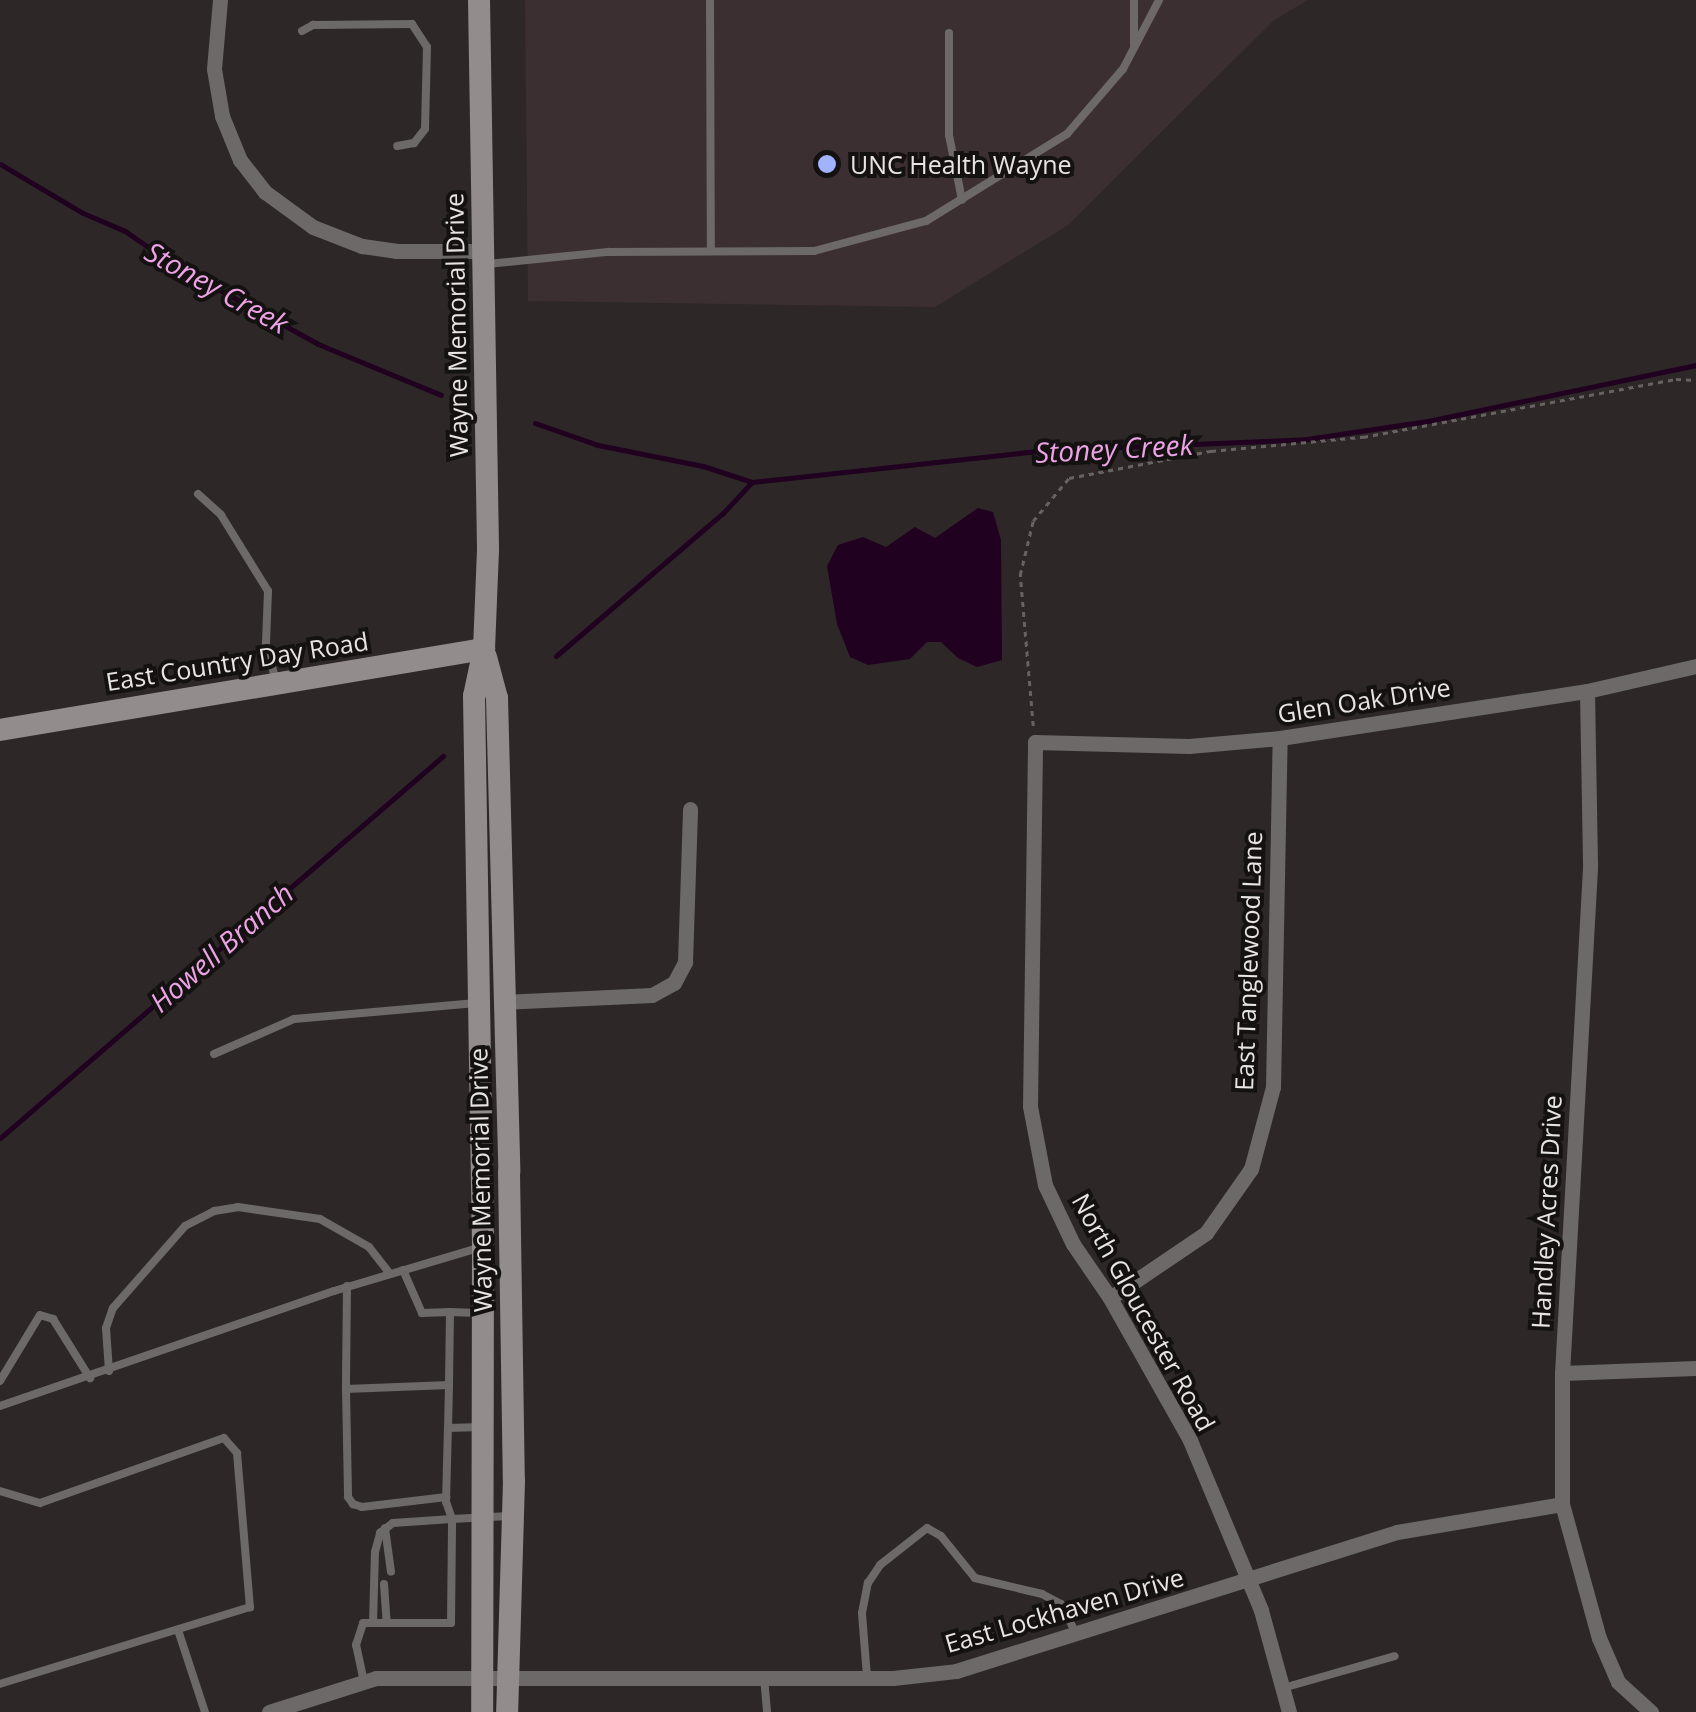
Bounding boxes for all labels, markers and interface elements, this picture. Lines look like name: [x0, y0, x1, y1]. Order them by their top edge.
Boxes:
place label: UNC Health Wayne: [850, 149, 1072, 179]
marker: UNC Health Wayne: [814, 151, 840, 177]
street label: Wayne Memorial Drive: [439, 193, 473, 457]
water label: Stoney Creek: [140, 234, 294, 340]
water label: Stoney Creek: [1034, 427, 1194, 469]
street label: East Country Day Road: [104, 625, 370, 697]
street label: Glen Oak Drive: [1275, 672, 1453, 728]
street label: East Tanglewood Lane: [1228, 831, 1268, 1091]
water label: Howell Branch: [142, 876, 300, 1018]
street label: Wayne Memorial Drive: [463, 1048, 497, 1312]
street label: Handley Acres Drive: [1525, 1094, 1567, 1330]
street label: North Gloucester Road: [1066, 1188, 1222, 1436]
street label: East Lockhaven Drive: [941, 1562, 1187, 1658]

